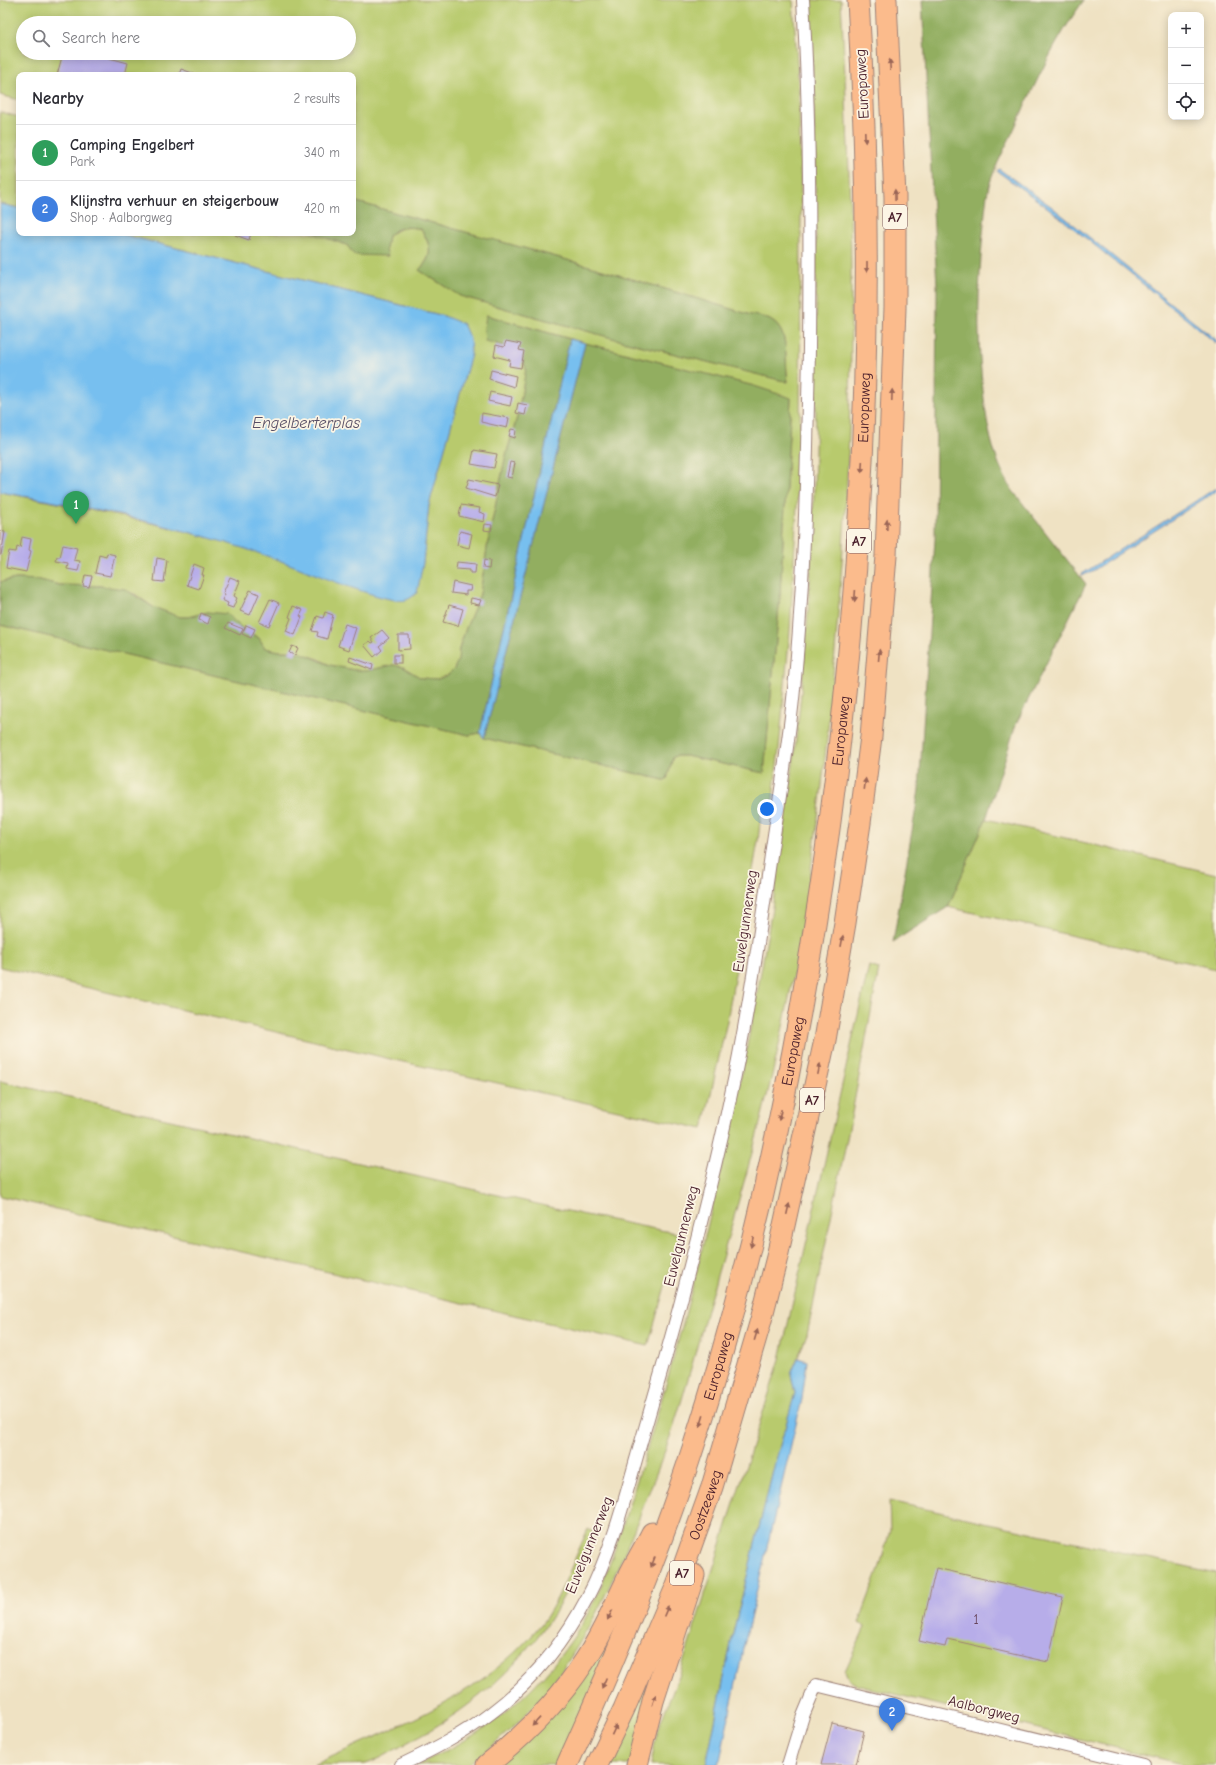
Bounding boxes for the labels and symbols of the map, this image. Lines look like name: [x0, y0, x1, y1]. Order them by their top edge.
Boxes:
street label: Europaweg: [851, 48, 873, 120]
one-way arrow: [886, 59, 893, 71]
one-way arrow: [861, 131, 868, 143]
one-way arrow: [891, 189, 898, 201]
road number: A7: [883, 205, 907, 229]
one-way arrow: [864, 261, 870, 274]
street label: Europaweg: [854, 372, 874, 443]
one-way arrow: [889, 388, 895, 401]
water label: Engelberterplas: [252, 414, 360, 432]
one-way arrow: [859, 461, 866, 473]
pin: 1: [63, 491, 89, 524]
one-way arrow: [884, 519, 891, 532]
road number: A7: [847, 529, 871, 553]
one-way arrow: [851, 590, 858, 603]
one-way arrow: [875, 649, 882, 661]
street label: Europaweg: [828, 695, 854, 767]
one-way arrow: [862, 778, 868, 791]
your location: [757, 799, 777, 819]
street label: Euvelgunnerweg: [729, 869, 761, 973]
one-way arrow: [839, 934, 845, 947]
street label: Europaweg: [778, 1015, 808, 1087]
one-way arrow: [816, 1062, 822, 1075]
road number: A7: [800, 1088, 824, 1112]
one-way arrow: [777, 1109, 783, 1121]
street label: Euvelgunnerweg: [660, 1184, 702, 1288]
one-way arrow: [786, 1203, 792, 1215]
one-way arrow: [748, 1236, 754, 1248]
one-way arrow: [753, 1329, 759, 1341]
street label: Europaweg: [700, 1330, 737, 1402]
one-way arrow: [699, 1415, 705, 1427]
street label: Oostzeeweg: [685, 1468, 726, 1543]
street label: Euvelgunnerweg: [561, 1494, 617, 1596]
one-way arrow: [649, 1557, 655, 1569]
road number: A7: [670, 1561, 694, 1585]
one-way arrow: [663, 1605, 669, 1616]
one-way arrow: [607, 1610, 613, 1621]
house number: 1: [973, 1612, 979, 1627]
one-way arrow: [601, 1677, 607, 1688]
street label: Aalborgweg: [946, 1691, 1022, 1727]
one-way arrow: [651, 1694, 657, 1706]
pin: 2: [879, 1698, 905, 1731]
one-way arrow: [532, 1717, 541, 1727]
one-way arrow: [611, 1724, 617, 1735]

